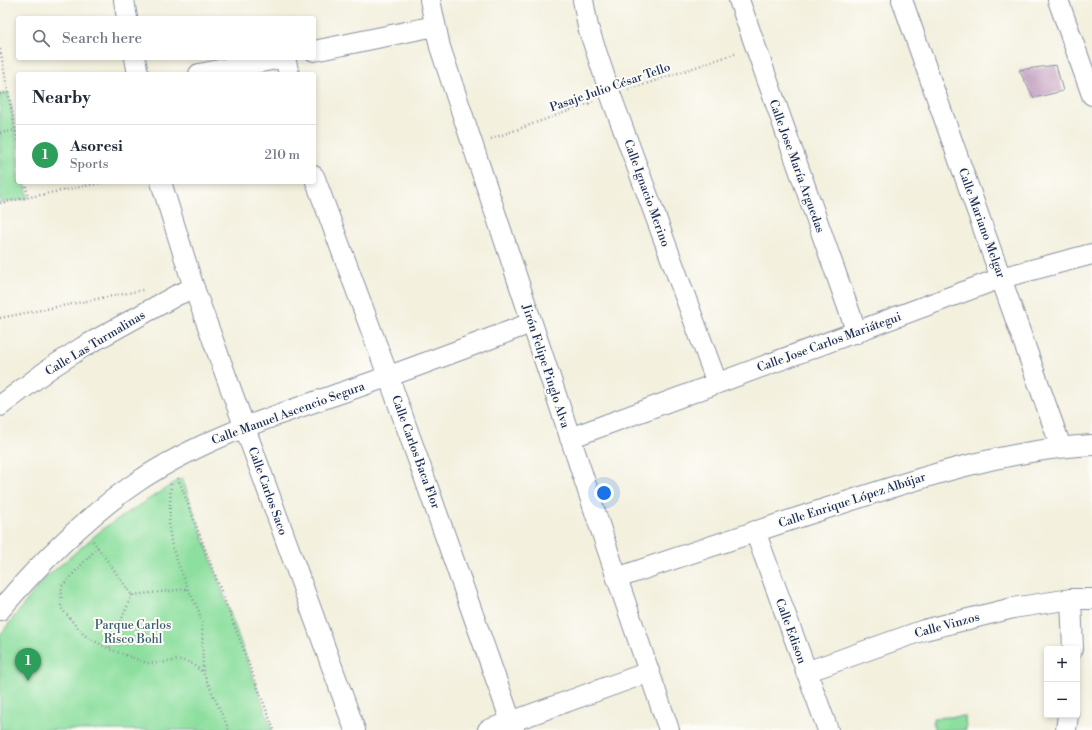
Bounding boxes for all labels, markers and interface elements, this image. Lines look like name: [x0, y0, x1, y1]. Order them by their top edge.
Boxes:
search box: [16, 16, 316, 60]
icon: search: [30, 27, 52, 49]
text: Search here: [62, 29, 142, 48]
street label: Pasaje Julio César Tello: [548, 60, 673, 115]
text: Nearby: [32, 87, 91, 109]
street label: Calle Jose María Arguedas: [765, 97, 828, 235]
text: Asoresi: [70, 137, 123, 156]
street label: Calle Ignacio Merino: [620, 137, 673, 249]
text: 1: [42, 147, 48, 163]
text: 210 m: [265, 147, 300, 163]
text: Sports: [70, 156, 109, 172]
street label: Calle Mariano Melgar: [955, 166, 1008, 280]
street label: Jirón Felipe Pinglo Alva: [518, 301, 573, 431]
street label: Calle Las Turmalinas: [43, 308, 148, 379]
street label: Calle Jose Carlos Mariátegui: [755, 309, 903, 376]
street label: Calle Manuel Ascencio Segura: [210, 378, 368, 448]
street label: Calle Carlos Baca Flor: [388, 393, 443, 511]
street label: Calle Carlos Saco: [245, 445, 291, 538]
street label: Calle Enrique López Albújar: [777, 470, 928, 531]
your location: [594, 483, 614, 503]
street label: Calle Edison: [772, 597, 809, 666]
street label: Calle Vinzos: [913, 610, 981, 641]
park label: Parque Carlos Risco Bohl: [95, 618, 171, 647]
map controls: [1044, 646, 1080, 718]
button: +: [1044, 646, 1080, 682]
pin: 1: [15, 648, 41, 681]
button: −: [1044, 682, 1080, 718]

